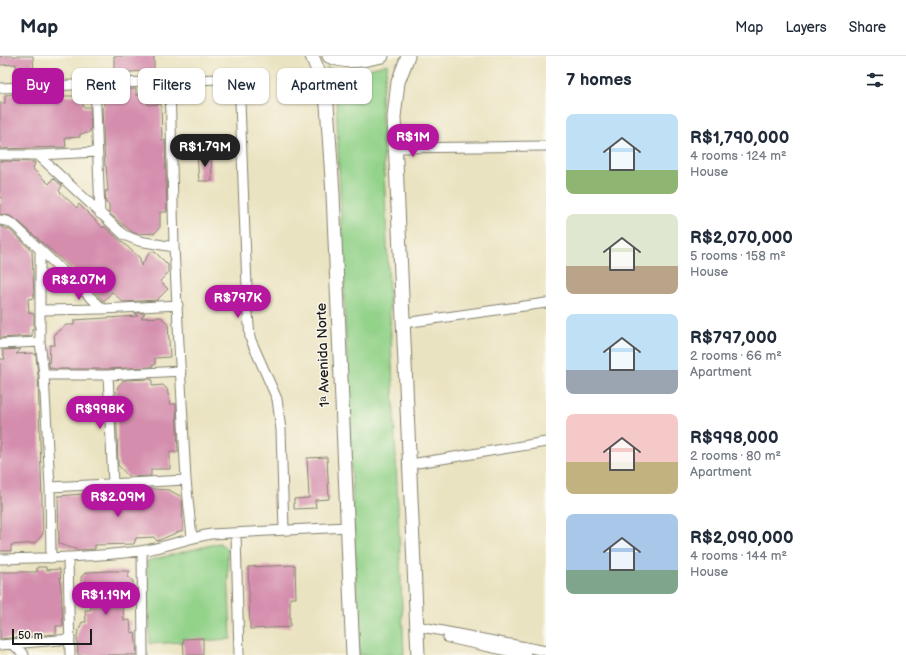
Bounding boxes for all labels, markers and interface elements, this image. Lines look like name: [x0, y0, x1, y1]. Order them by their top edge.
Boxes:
text: Map: [20, 16, 58, 39]
text: Map: [735, 19, 763, 36]
text: Layers: [785, 19, 827, 36]
text: Share: [849, 19, 886, 36]
chip: Buy: [12, 68, 64, 104]
chip: Rent: [72, 68, 130, 104]
chip: Filters: [138, 68, 205, 104]
chip: New: [213, 68, 269, 104]
chip: Apartment: [277, 68, 372, 104]
icon: filters: [864, 69, 886, 91]
text: 7 homes: [566, 70, 632, 90]
pin: R$1M: [389, 124, 437, 158]
text: R$1,790,000: [690, 128, 789, 148]
text: R$1M: [396, 129, 430, 145]
icon: home: [598, 130, 646, 178]
pin: R$1.79M: [168, 134, 242, 168]
text: R$1.79M: [179, 139, 231, 155]
text: 4 rooms · 124 m²: [690, 148, 787, 164]
text: House: [690, 164, 728, 180]
text: R$2,070,000: [690, 228, 793, 248]
icon: home: [598, 230, 646, 278]
text: 5 rooms · 158 m²: [690, 248, 786, 264]
text: House: [690, 264, 728, 280]
pin: R$2.07M: [42, 267, 116, 301]
text: R$2.07M: [52, 272, 106, 288]
pin: R$797K: [205, 285, 271, 319]
text: R$797K: [214, 290, 262, 306]
street label: 1ᵃ Avenida Norte: [313, 303, 333, 407]
text: R$797,000: [690, 328, 777, 348]
icon: home: [598, 330, 646, 378]
text: 2 rooms · 66 m²: [690, 348, 782, 364]
text: Apartment: [690, 364, 751, 380]
pin: R$998K: [67, 396, 133, 430]
text: R$998K: [75, 401, 125, 417]
text: R$998,000: [690, 428, 779, 448]
icon: home: [598, 430, 646, 478]
text: 2 rooms · 80 m²: [690, 448, 781, 464]
text: Apartment: [690, 464, 751, 480]
pin: R$2.09M: [81, 484, 155, 518]
text: R$2.09M: [90, 489, 146, 505]
text: R$2,090,000: [690, 528, 794, 548]
icon: home: [598, 530, 646, 578]
text: 4 rooms · 144 m²: [690, 548, 787, 564]
text: House: [690, 564, 728, 580]
pin: R$1.19M: [69, 582, 143, 616]
text: R$1.19M: [81, 587, 131, 603]
scale bar: [12, 627, 92, 646]
text: 50 m: [18, 629, 43, 642]

